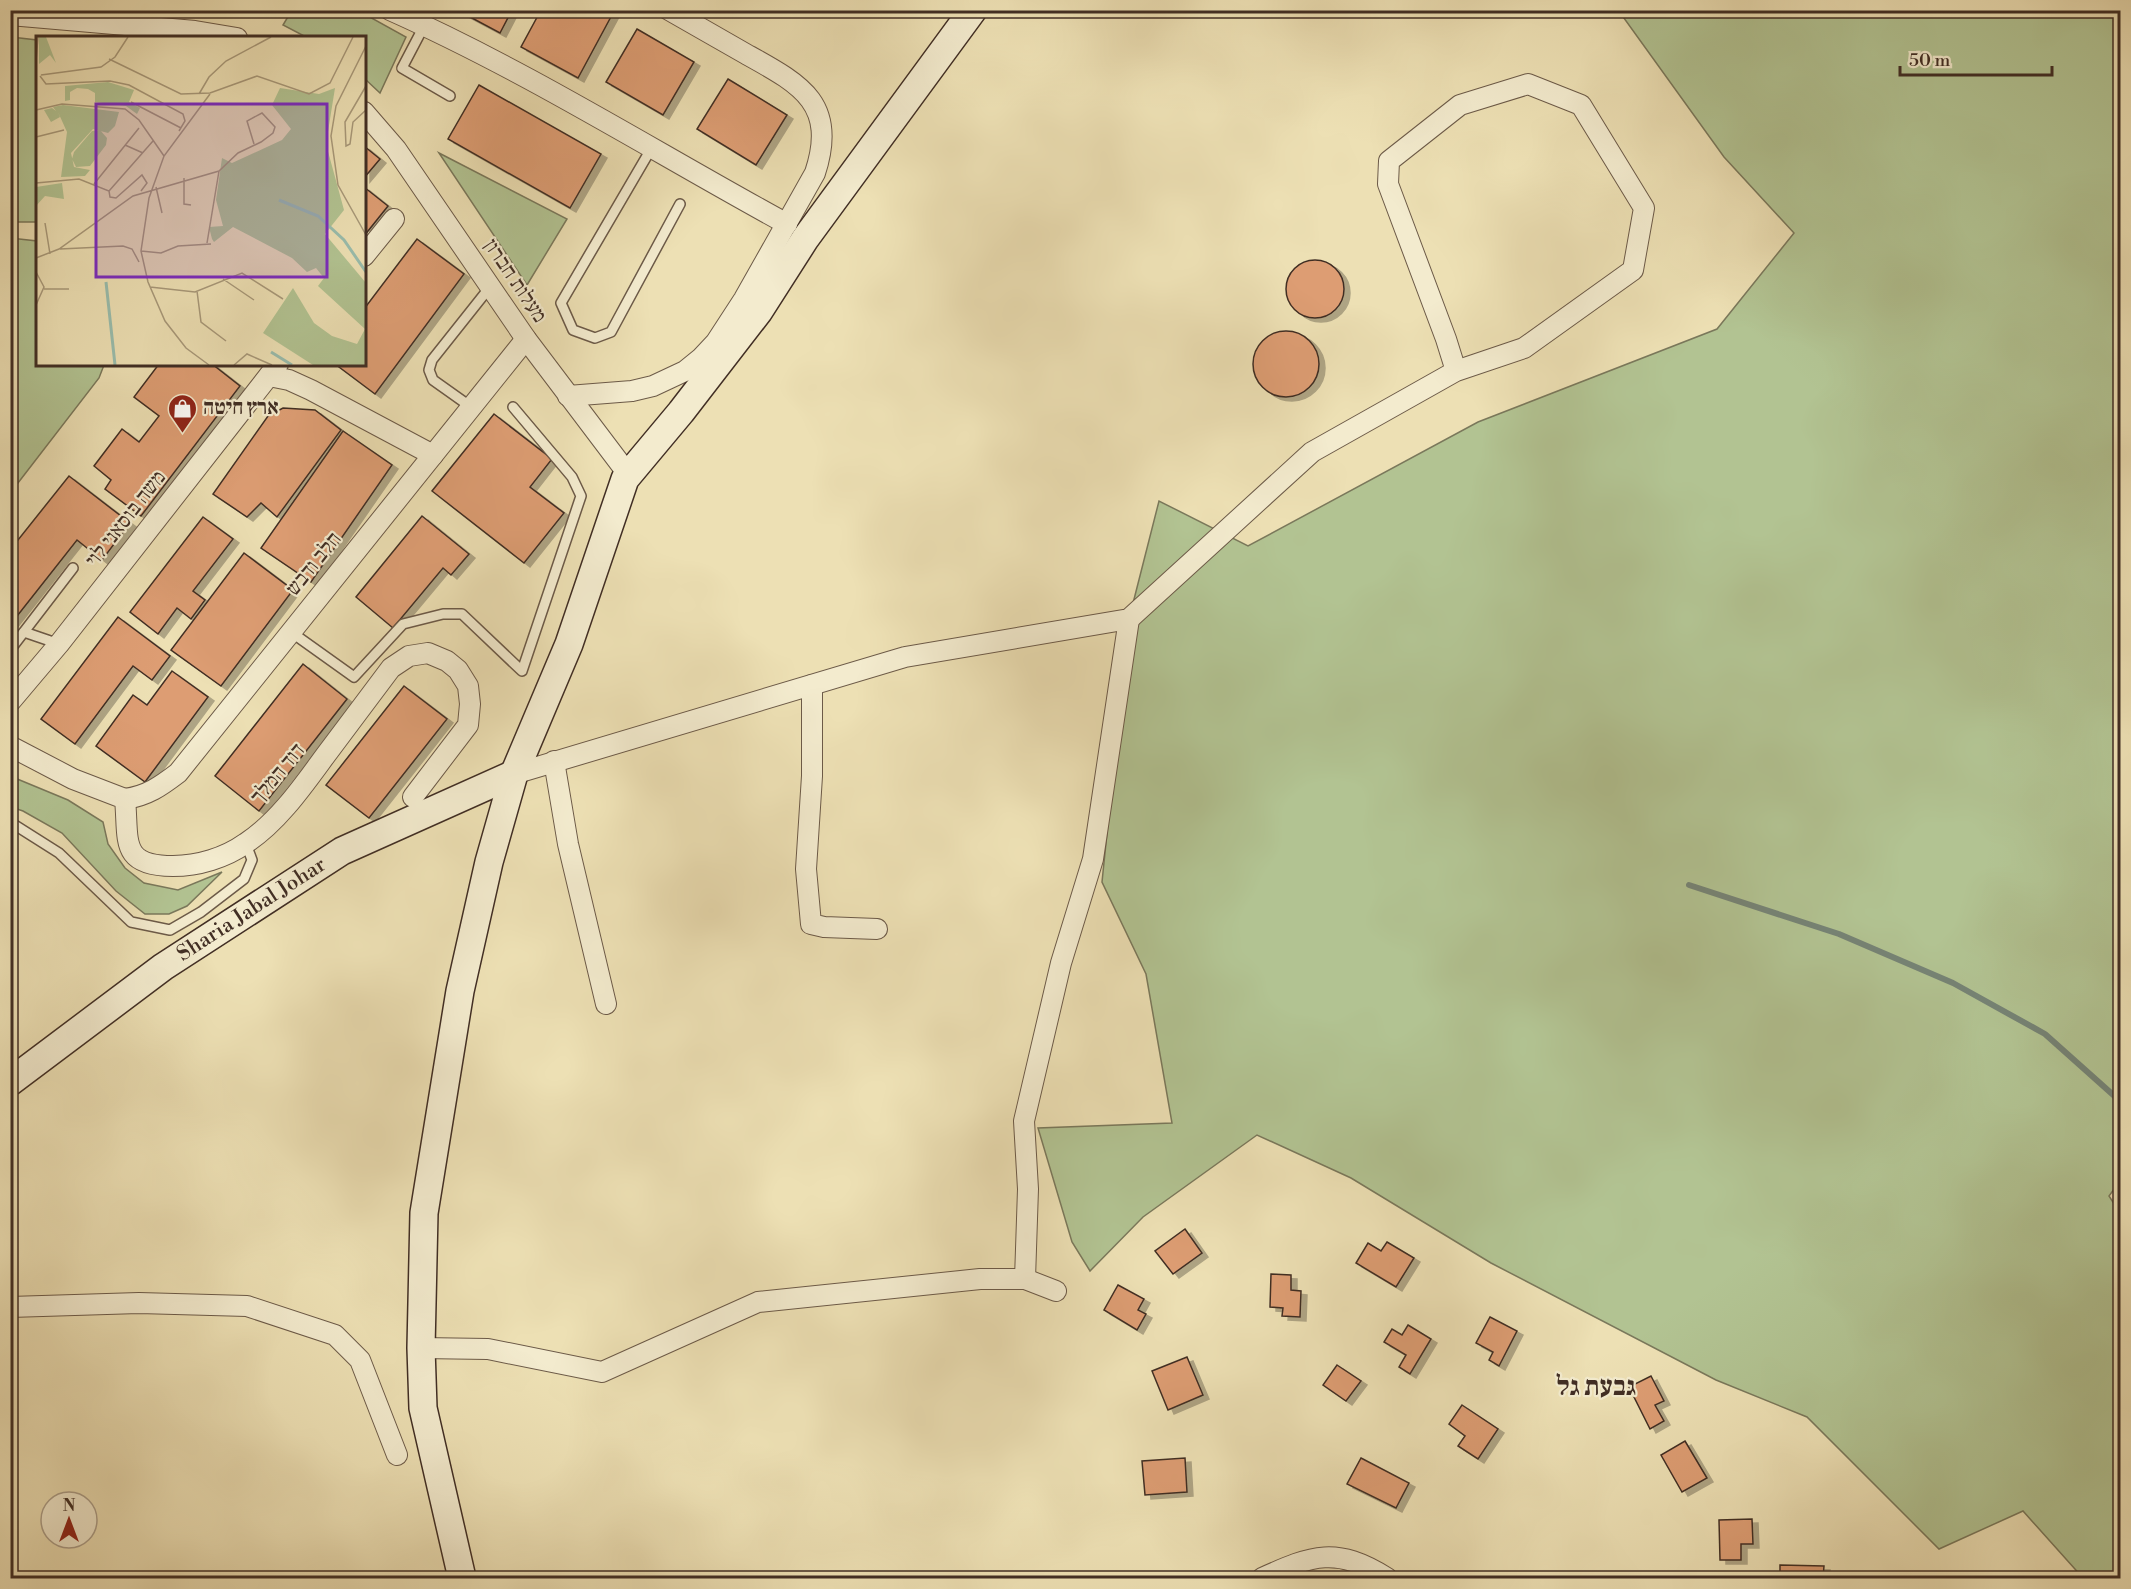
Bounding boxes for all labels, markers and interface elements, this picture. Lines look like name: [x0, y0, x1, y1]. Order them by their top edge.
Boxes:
inset map: [36, 36, 366, 366]
scale bar: [1900, 39, 2052, 77]
text: 50 m: [1909, 49, 1951, 72]
street label: מעלות חברון: [478, 234, 552, 328]
shop icon: ארץ חיטה: [166, 392, 198, 434]
place label: ארץ חיטה: [203, 395, 279, 421]
street label: משה בוסאני לוי: [80, 465, 172, 573]
street label: חלב ודבש: [281, 527, 347, 601]
street label: דוד המלך: [245, 738, 311, 810]
street label: Sharia Jabal Johar: [172, 852, 331, 967]
district label: גבעת גל: [1556, 1370, 1636, 1404]
north arrow: [39, 1490, 99, 1550]
text: N: [63, 1496, 76, 1516]

